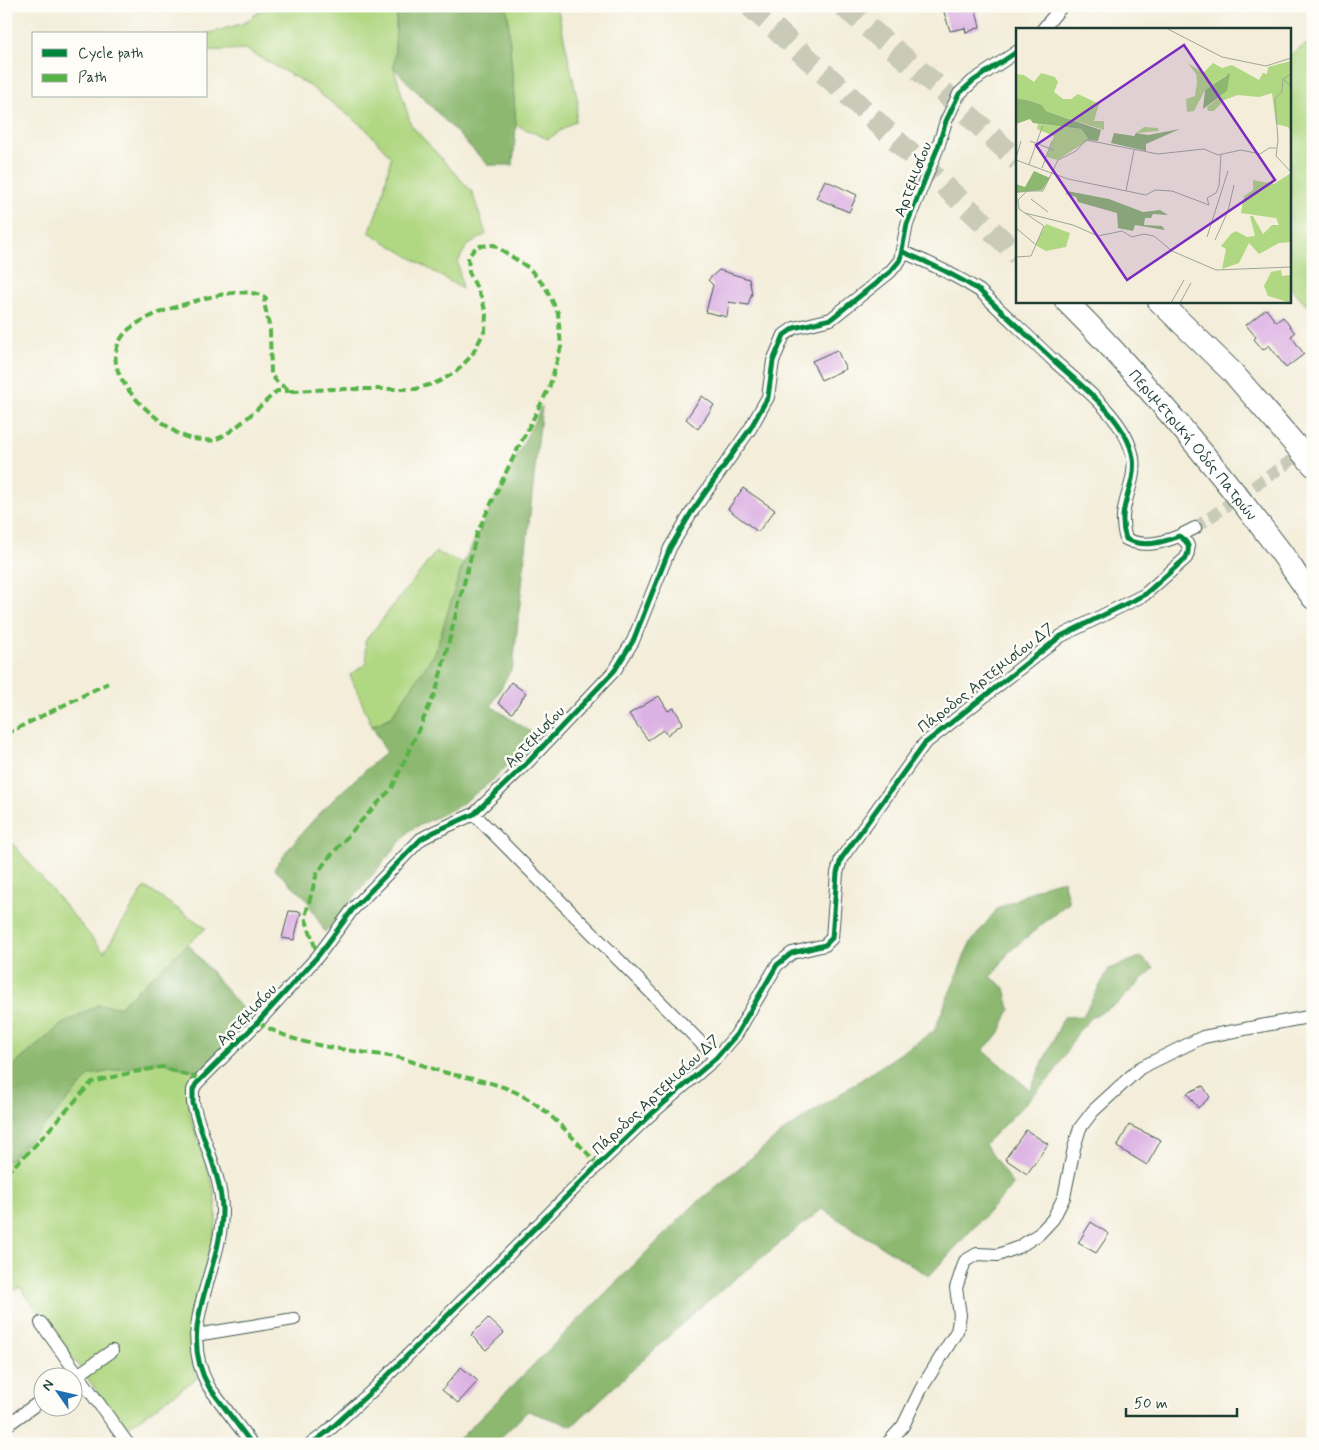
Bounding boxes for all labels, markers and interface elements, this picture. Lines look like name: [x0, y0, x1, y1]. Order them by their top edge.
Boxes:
inset map: [1016, 28, 1292, 302]
legend: [32, 32, 208, 98]
text: Cycle path: [78, 44, 143, 64]
text: Path: [78, 68, 107, 88]
street label: Αρτεμισίου: [889, 139, 937, 220]
street label: Περιμετρική Οδός Πατρών: [1124, 365, 1262, 525]
street label: Πάροδος Αρτεμισίου Δ7: [914, 618, 1059, 738]
street label: Αρτεμισίου: [500, 701, 570, 773]
street label: Αρτεμισίου: [212, 979, 282, 1051]
street label: Πάροδος Αρτεμισίου Δ7: [588, 1030, 725, 1160]
north arrow: [32, 1368, 82, 1418]
text: N: [38, 1376, 58, 1394]
scale bar: [1126, 1385, 1238, 1417]
text: 50 m: [1134, 1394, 1168, 1414]

